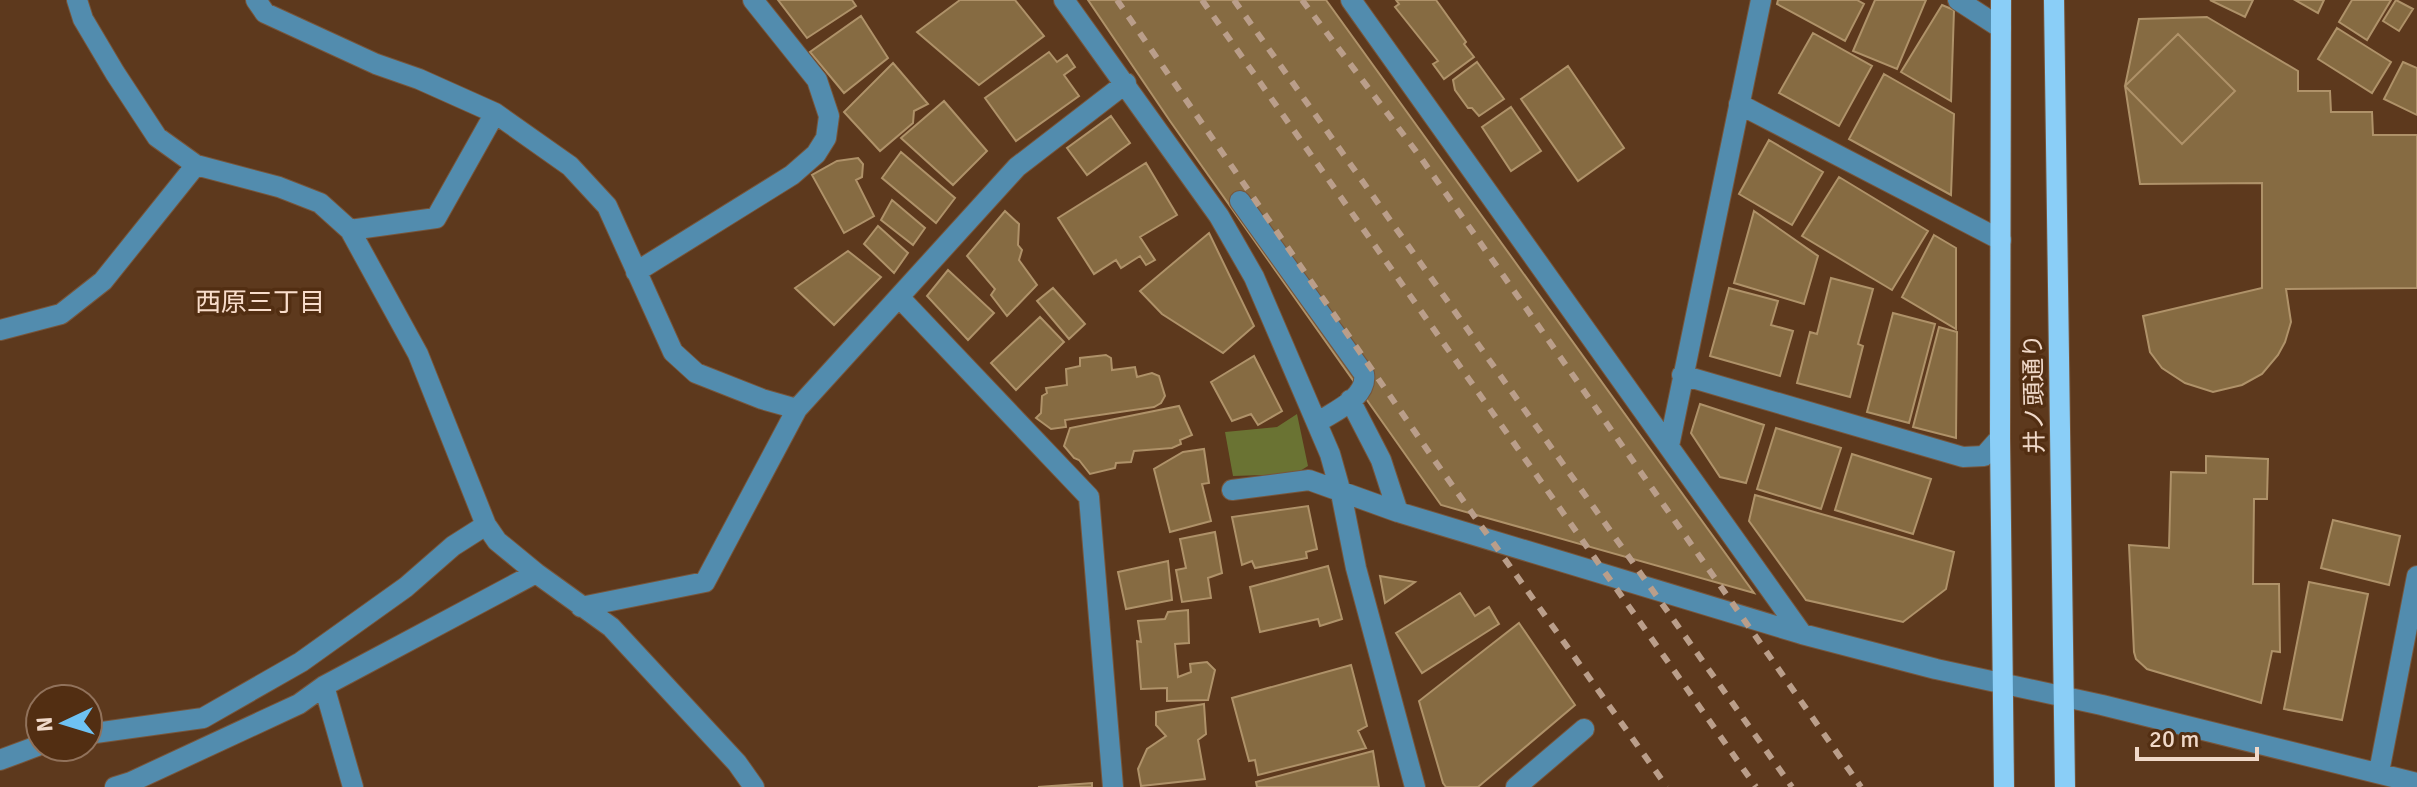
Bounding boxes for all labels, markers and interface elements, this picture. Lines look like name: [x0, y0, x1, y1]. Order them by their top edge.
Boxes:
district label: 西原三丁目: [195, 287, 325, 319]
street label: 井ノ頭通り: [2018, 334, 2050, 454]
north arrow: [24, 683, 104, 763]
scale bar: [2137, 711, 2257, 761]
text: N: [31, 716, 59, 733]
text: 20 m: [2149, 724, 2199, 754]

